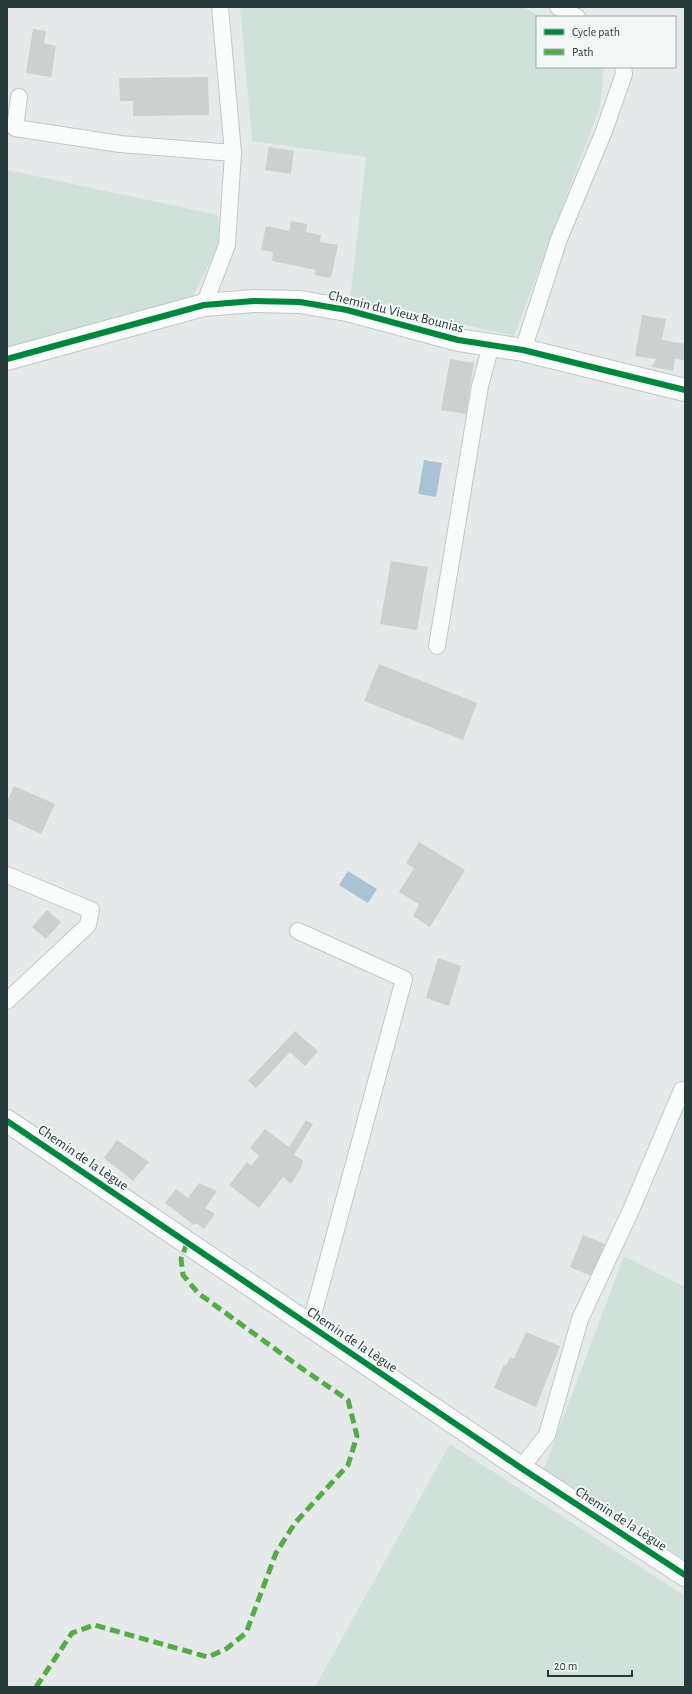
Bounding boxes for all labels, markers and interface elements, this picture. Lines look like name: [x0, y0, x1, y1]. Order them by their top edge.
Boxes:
legend: [536, 16, 676, 68]
text: Cycle path: [572, 26, 620, 39]
text: Path: [572, 46, 594, 58]
street label: Chemin du Vieux Bounias: [327, 288, 465, 336]
street label: Chemin de la Lègue: [35, 1123, 131, 1193]
street label: Chemin de la Lègue: [304, 1305, 400, 1375]
street label: Chemin de la Lègue: [573, 1484, 669, 1554]
scale bar: [548, 1652, 632, 1678]
text: 20 m: [554, 1660, 577, 1672]

